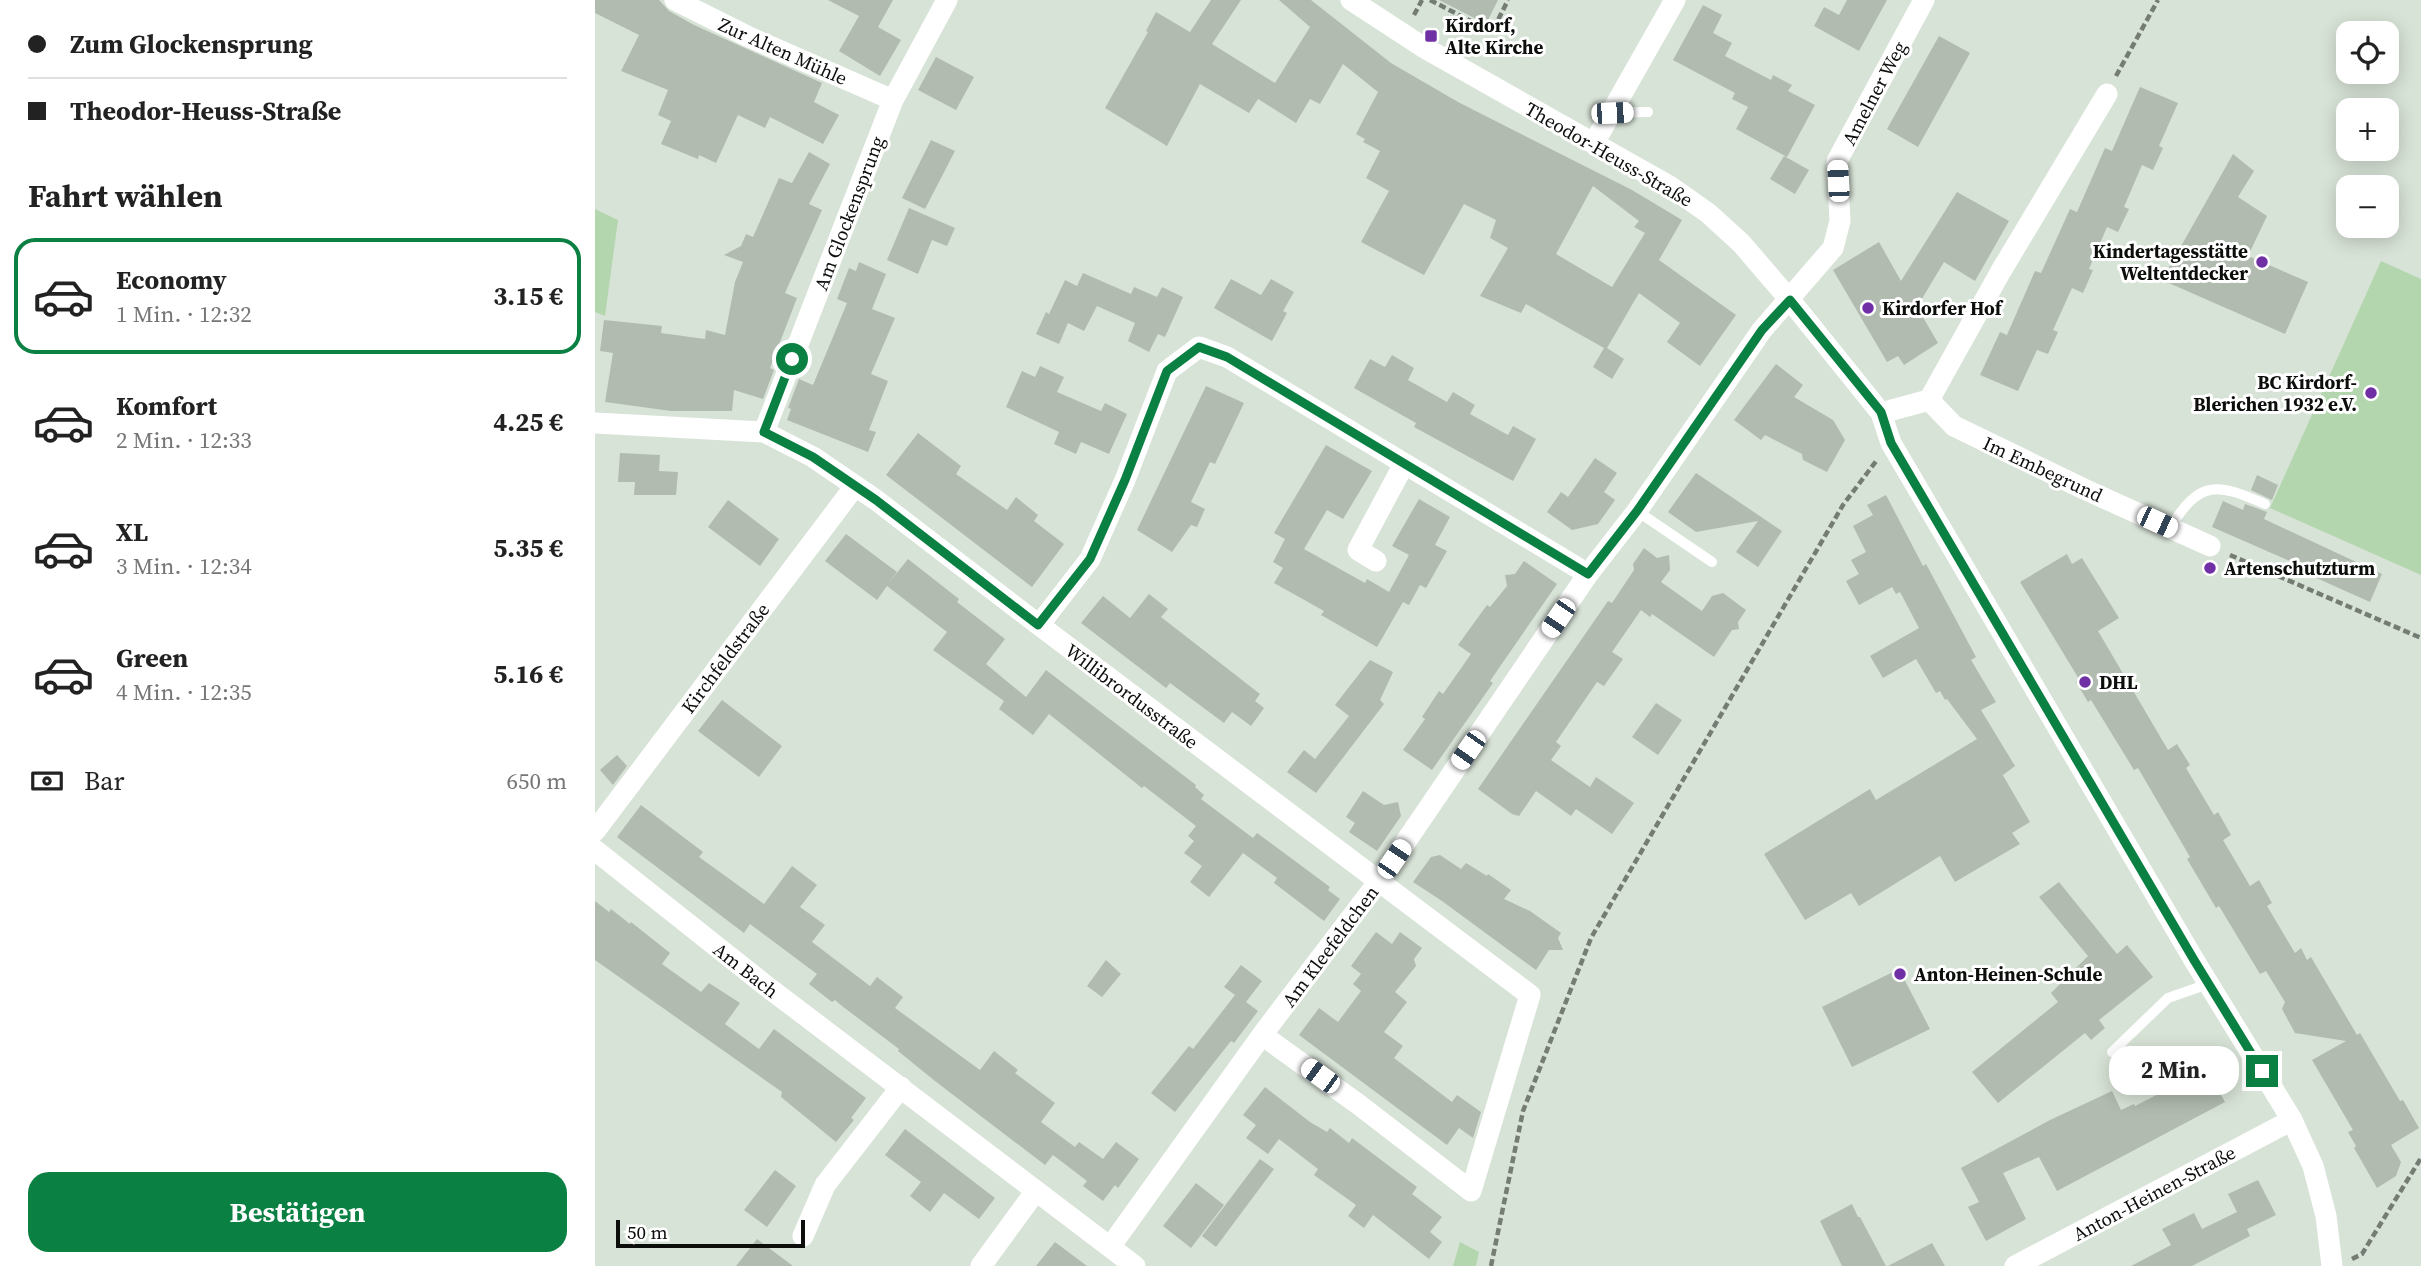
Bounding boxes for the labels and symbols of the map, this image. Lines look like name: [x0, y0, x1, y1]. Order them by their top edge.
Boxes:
street label: Zur Alten Mühle: [714, 11, 852, 91]
place label: Kirdorf, Alte Kirche: [1445, 12, 1543, 60]
marker: Kirdorf, Alte Kirche: [1423, 28, 1439, 44]
street label: Amelner Weg: [1836, 36, 1912, 150]
street label: Theodor-Heuss-Straße: [1520, 95, 1698, 213]
car: [1591, 102, 1634, 124]
street label: Am Glockensprung: [808, 132, 890, 294]
car: [1827, 159, 1850, 203]
place label: Kindertagesstätte Weltentdecker: [2093, 238, 2248, 286]
marker: Kindertagesstätte Weltentdecker: [2254, 254, 2270, 270]
place label: Kirdorfer Hof: [1882, 295, 2004, 321]
marker: Kirdorfer Hof: [1860, 300, 1876, 316]
route start: [776, 343, 808, 375]
place label: BC Kirdorf- Blerichen 1932 e.V.: [2193, 369, 2357, 417]
marker: BC Kirdorf- Blerichen 1932 e.V.: [2363, 385, 2379, 401]
street label: Im Embegrund: [1979, 430, 2107, 508]
car: [2134, 504, 2181, 540]
place label: Artenschutzturm: [2224, 555, 2375, 581]
marker: Artenschutzturm: [2202, 560, 2218, 576]
car: [1538, 595, 1579, 641]
street label: Kirchfeldstraße: [675, 598, 775, 718]
street label: Willibrordusstraße: [1060, 637, 1204, 755]
place label: DHL: [2099, 669, 2138, 695]
marker: DHL: [2077, 674, 2093, 690]
car: [1448, 727, 1489, 773]
car: [1374, 836, 1415, 882]
street label: Am Kleefeldchen: [1276, 880, 1384, 1012]
street label: Am Bach: [708, 936, 784, 1004]
place label: Anton-Heinen-Schule: [1914, 961, 2102, 987]
marker: Anton-Heinen-Schule: [1892, 966, 1908, 982]
callout: 2 Min.: [2108, 1046, 2237, 1096]
car: [1297, 1055, 1344, 1097]
route end: [2246, 1055, 2278, 1087]
street label: Anton-Heinen-Straße: [2068, 1139, 2240, 1247]
scale bar: [616, 1217, 805, 1249]

